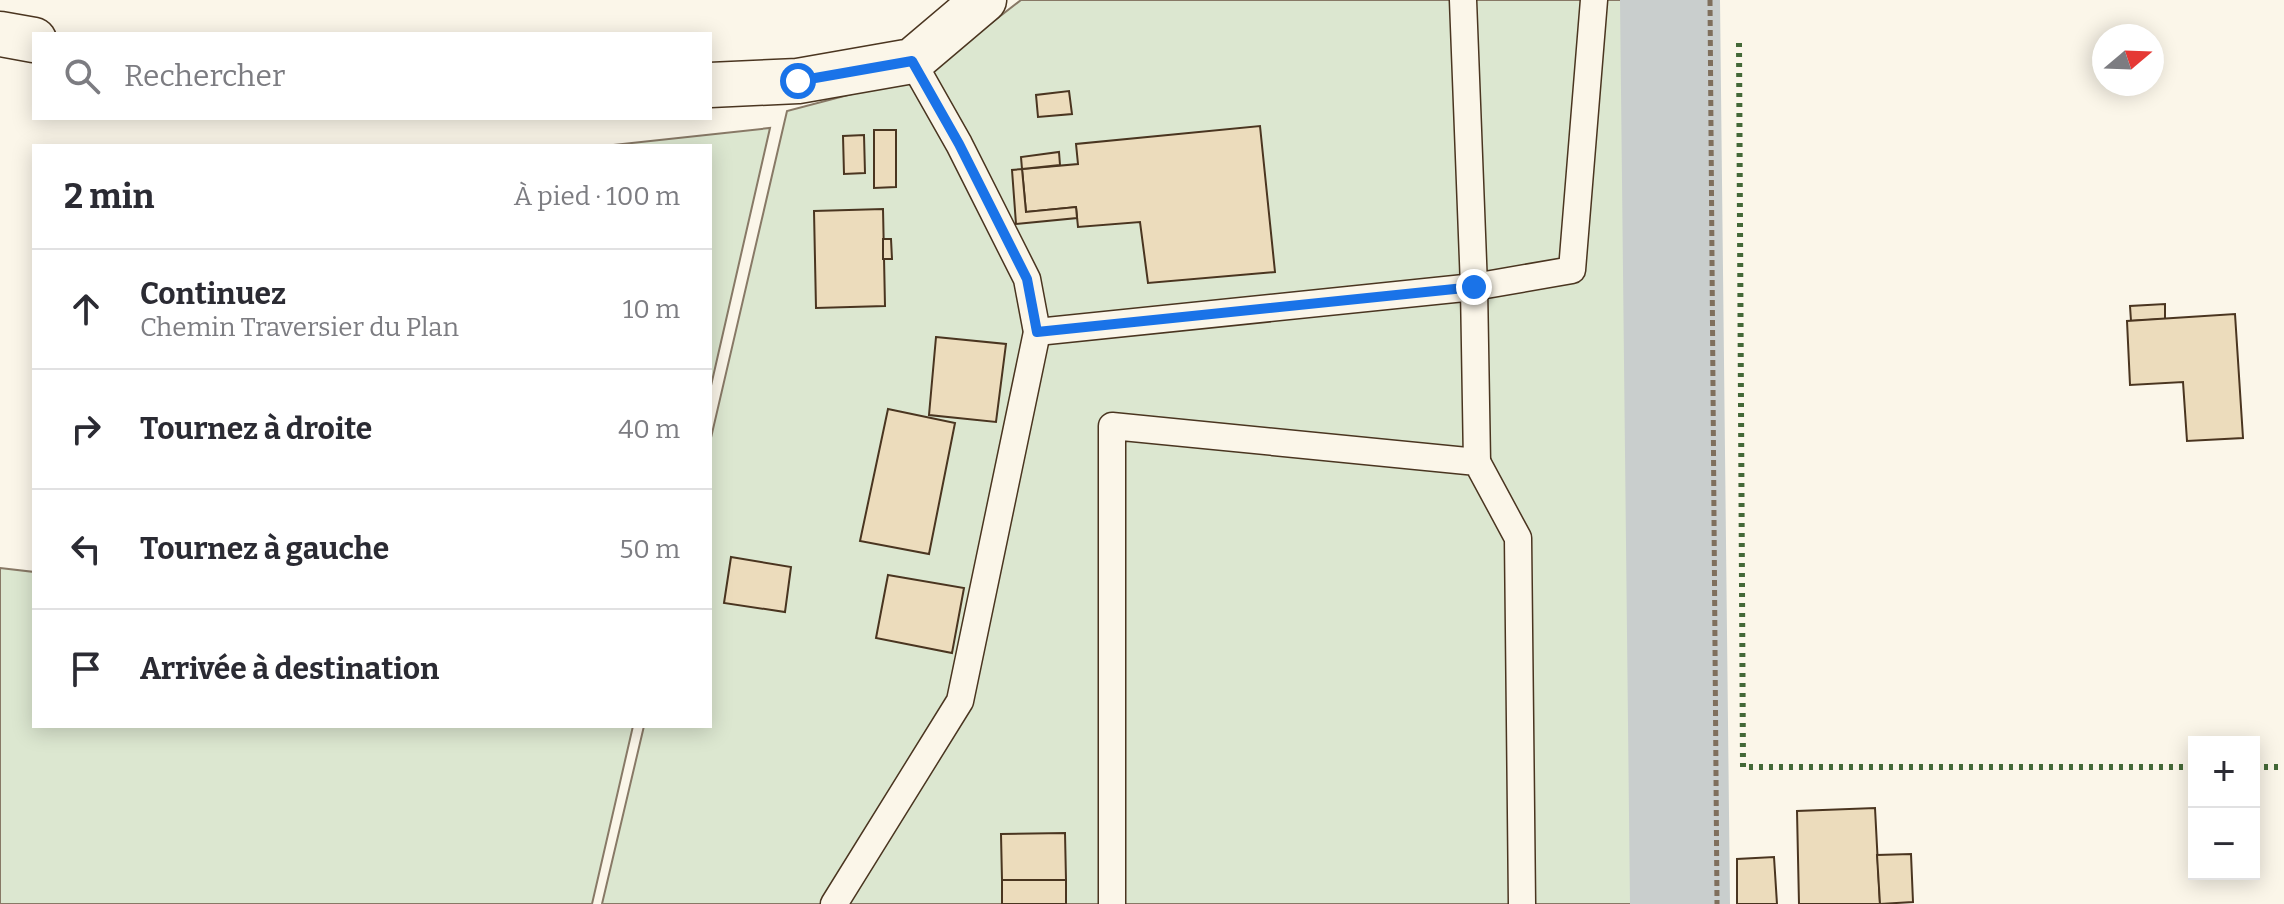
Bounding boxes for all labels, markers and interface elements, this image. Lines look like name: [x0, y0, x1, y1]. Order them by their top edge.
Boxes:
north arrow: [2092, 24, 2164, 96]
search box: [32, 32, 712, 120]
icon: search: [60, 54, 104, 98]
text: Rechercher: [124, 58, 285, 94]
route start: [780, 63, 816, 99]
text: 2 min: [64, 176, 154, 217]
text: À pied · 100 m: [514, 181, 680, 212]
route end: [1456, 269, 1492, 305]
text: Continuez: [140, 276, 286, 312]
icon: ahead: [64, 287, 108, 331]
text: 10 m: [623, 294, 680, 325]
text: Chemin Traversier du Plan: [140, 312, 459, 343]
icon: right: [64, 407, 108, 451]
text: Tournez à droite: [140, 411, 372, 447]
text: 40 m: [618, 414, 680, 445]
icon: left: [64, 527, 108, 571]
text: Tournez à gauche: [140, 531, 389, 567]
text: 50 m: [619, 534, 680, 565]
icon: arrive: [64, 647, 108, 691]
text: Arrivée à destination: [140, 651, 439, 687]
map controls: [2188, 736, 2260, 880]
button: +: [2188, 736, 2260, 808]
button: −: [2188, 808, 2260, 880]

